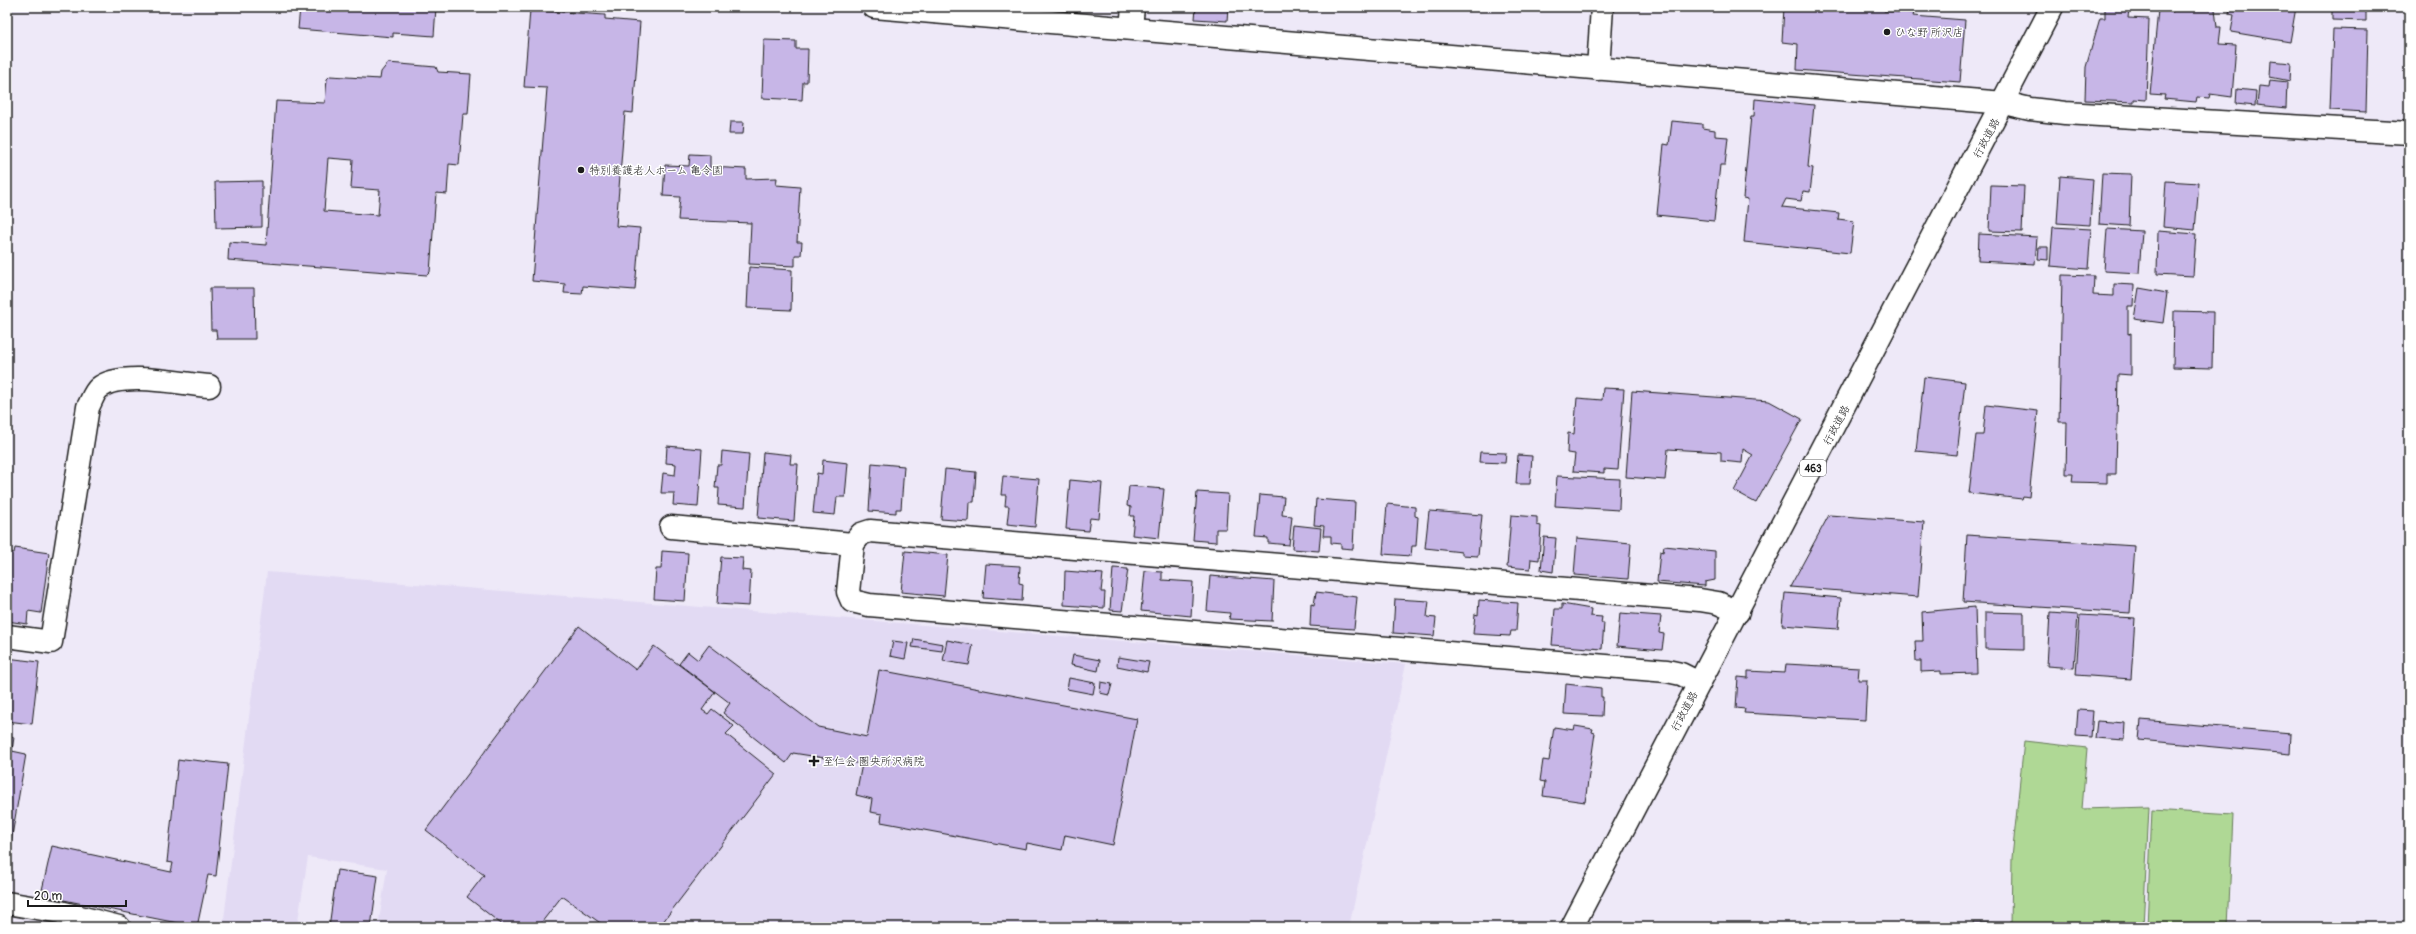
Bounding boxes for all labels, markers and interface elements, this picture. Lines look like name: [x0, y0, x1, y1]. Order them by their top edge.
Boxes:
place label: ひな野 所沢店: [1895, 26, 1963, 39]
marker: ひな野 所沢店: [1882, 27, 1892, 37]
street label: 行政道路: [1970, 116, 2003, 161]
place label: 特別養護老人ホーム 亀令園: [589, 164, 723, 177]
marker: 特別養護老人ホーム 亀令園: [576, 165, 586, 175]
street label: 行政道路: [1820, 403, 1853, 448]
road number: 463: [1800, 460, 1826, 476]
street label: 行政道路: [1668, 689, 1701, 734]
marker: 至仁会 圏央所沢病院: [808, 755, 820, 767]
place label: 至仁会 圏央所沢病院: [823, 755, 924, 768]
scale bar: [28, 882, 126, 908]
text: 20 m: [34, 889, 63, 904]

